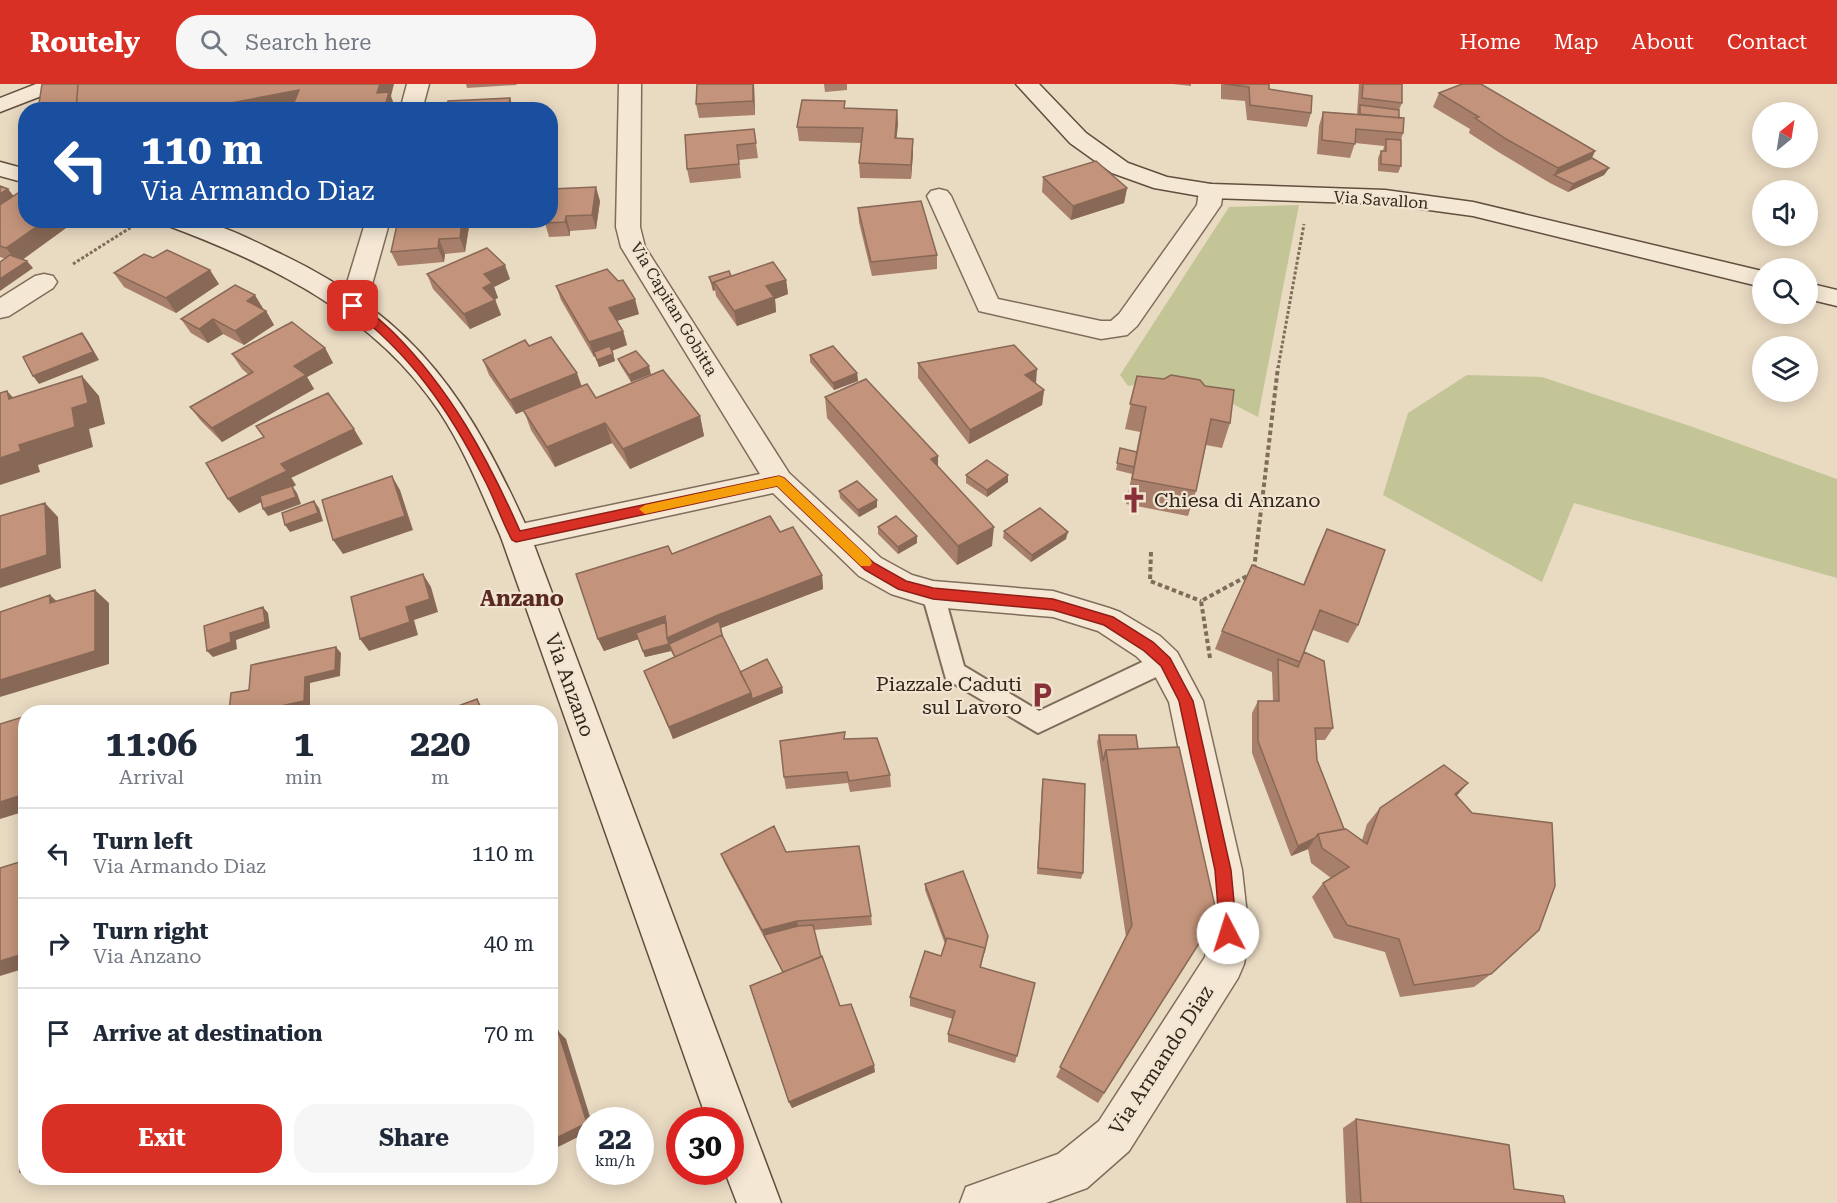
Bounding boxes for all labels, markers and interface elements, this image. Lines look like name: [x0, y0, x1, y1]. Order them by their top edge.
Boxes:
search box: [176, 15, 596, 69]
text: Routely: [30, 26, 140, 59]
icon: search: [197, 26, 230, 59]
text: Search here: [245, 30, 371, 55]
text: Home: [1460, 30, 1521, 54]
text: Map: [1554, 30, 1599, 54]
text: About: [1632, 30, 1694, 54]
text: Contact: [1727, 30, 1807, 54]
north arrow: [1752, 102, 1818, 168]
map controls: [1752, 102, 1818, 402]
text: 110 m: [141, 125, 263, 174]
icon: left: [42, 126, 120, 204]
text: Via Armando Diaz: [141, 175, 374, 207]
button: sound: [1752, 180, 1818, 246]
street label: Via Savallon: [1333, 187, 1429, 213]
street label: Via Capitan Gobitta: [627, 239, 722, 379]
button: search: [1752, 258, 1818, 324]
pin: [327, 280, 378, 331]
icon: arrive: [336, 289, 369, 322]
button: layers: [1752, 336, 1818, 402]
church icon: Chiesa di Anzano: [1119, 485, 1149, 515]
place label: Chiesa di Anzano: [1154, 488, 1320, 512]
district label: Anzano: [480, 586, 564, 611]
street label: Via Anzano: [540, 630, 600, 740]
place label: Piazzale Caduti sul Lavoro: [876, 672, 1022, 719]
parking icon: Piazzale Caduti sul Lavoro: [1027, 680, 1057, 710]
text: 11:06: [106, 723, 197, 765]
text: 1: [294, 723, 314, 765]
text: 220: [410, 723, 470, 765]
text: Arrival: [119, 765, 184, 789]
text: min: [285, 765, 322, 789]
text: m: [431, 765, 449, 789]
text: Turn left: [93, 829, 193, 854]
icon: left: [42, 837, 75, 870]
text: 110 m: [471, 841, 534, 866]
text: Via Armando Diaz: [93, 854, 266, 878]
position arrow: [1196, 901, 1260, 965]
text: Turn right: [93, 919, 208, 944]
icon: right: [42, 927, 75, 960]
text: 40 m: [484, 931, 534, 956]
text: Via Anzano: [93, 944, 202, 968]
street label: Via Armando Diaz: [1104, 981, 1218, 1139]
icon: arrive: [42, 1017, 75, 1050]
text: Arrive at destination: [93, 1021, 322, 1046]
text: 70 m: [484, 1021, 534, 1046]
button: Exit: [42, 1104, 282, 1173]
button: Share: [294, 1104, 534, 1173]
speed limit sign: 30: [666, 1107, 744, 1185]
text: 22: [598, 1121, 632, 1156]
text: km/h: [595, 1152, 635, 1170]

